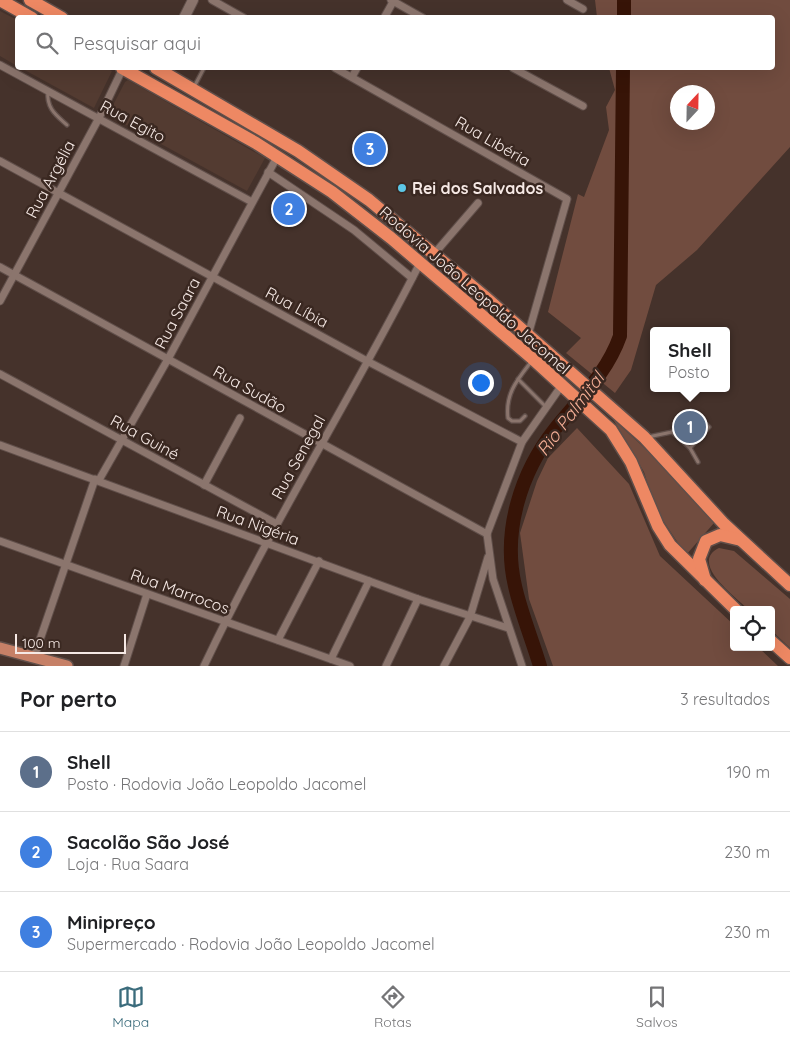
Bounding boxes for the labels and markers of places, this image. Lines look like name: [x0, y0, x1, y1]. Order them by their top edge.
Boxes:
pin: 3: [354, 130, 386, 168]
place label: Rei dos Salvados: [412, 178, 543, 198]
marker: Rei dos Salvados: [396, 182, 408, 194]
pin: 2: [273, 190, 305, 228]
pin: 1: [674, 408, 706, 446]

